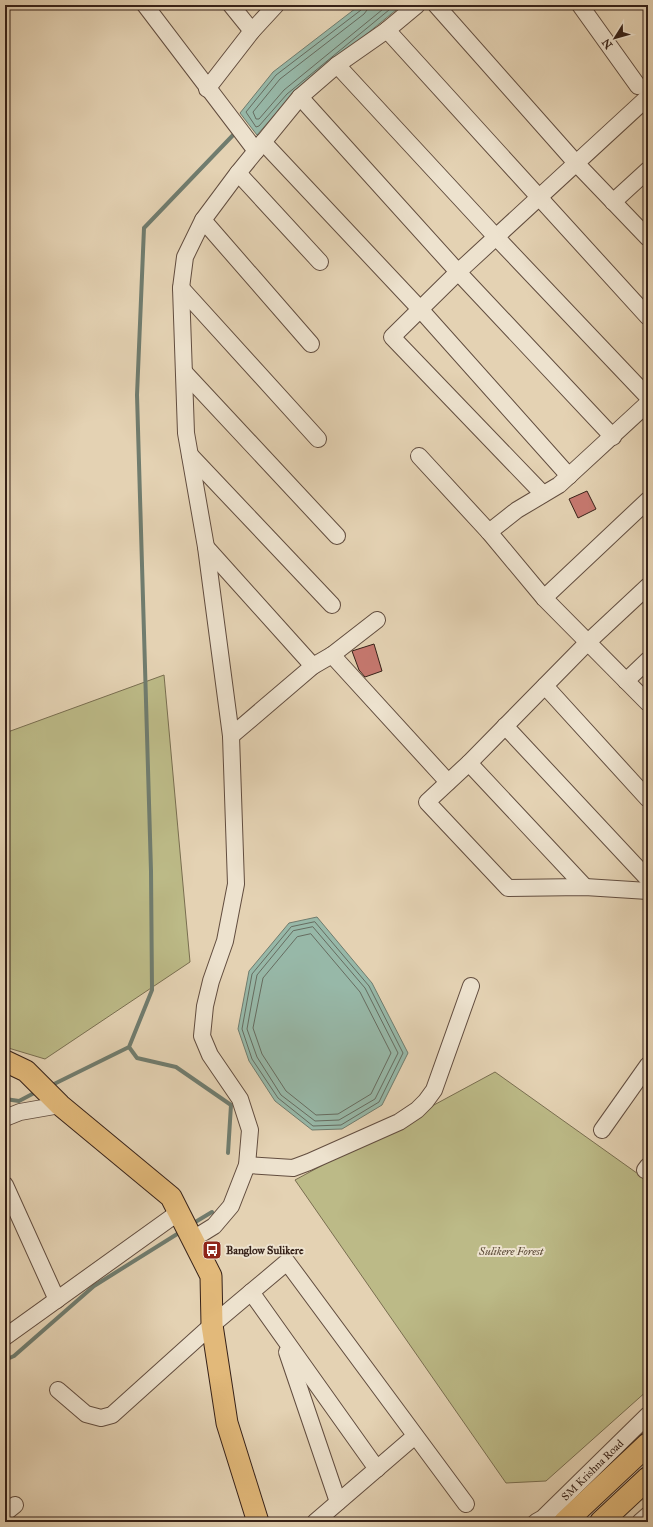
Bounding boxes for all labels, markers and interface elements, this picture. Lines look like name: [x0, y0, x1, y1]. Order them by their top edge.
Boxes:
north arrow: [595, 18, 635, 58]
text: N: [599, 36, 615, 51]
bus stop icon: Banglow Sulikere: [201, 1239, 223, 1261]
place label: Banglow Sulikere: [226, 1244, 304, 1257]
park label: Sulikere Forest: [478, 1245, 544, 1258]
street label: SM Krishna Road: [559, 1437, 627, 1503]

